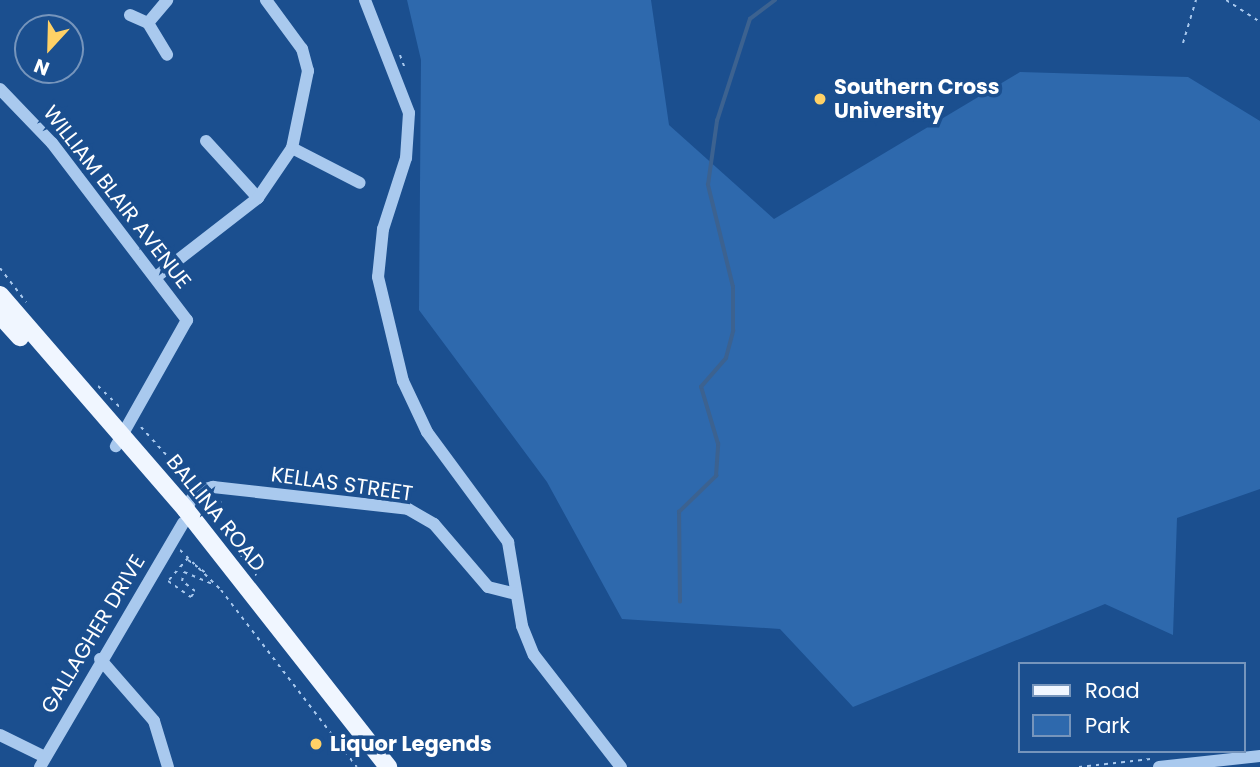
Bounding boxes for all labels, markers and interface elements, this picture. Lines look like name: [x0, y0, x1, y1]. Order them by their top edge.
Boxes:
north arrow: [14, 14, 84, 84]
text: N: [30, 52, 53, 82]
place label: Southern Cross University: [834, 74, 999, 124]
marker: Southern Cross University: [812, 91, 828, 107]
street label: WILLIAM BLAIR AVENUE: [38, 100, 196, 294]
street label: BALLINA ROAD: [161, 449, 271, 577]
street label: KELLAS STREET: [269, 462, 415, 506]
street label: GALLAGHER DRIVE: [36, 550, 150, 718]
legend: [1018, 662, 1246, 753]
text: Road: [1085, 676, 1140, 705]
text: Park: [1085, 711, 1130, 740]
place label: Liquor Legends: [330, 731, 492, 757]
marker: Liquor Legends: [308, 736, 324, 752]

